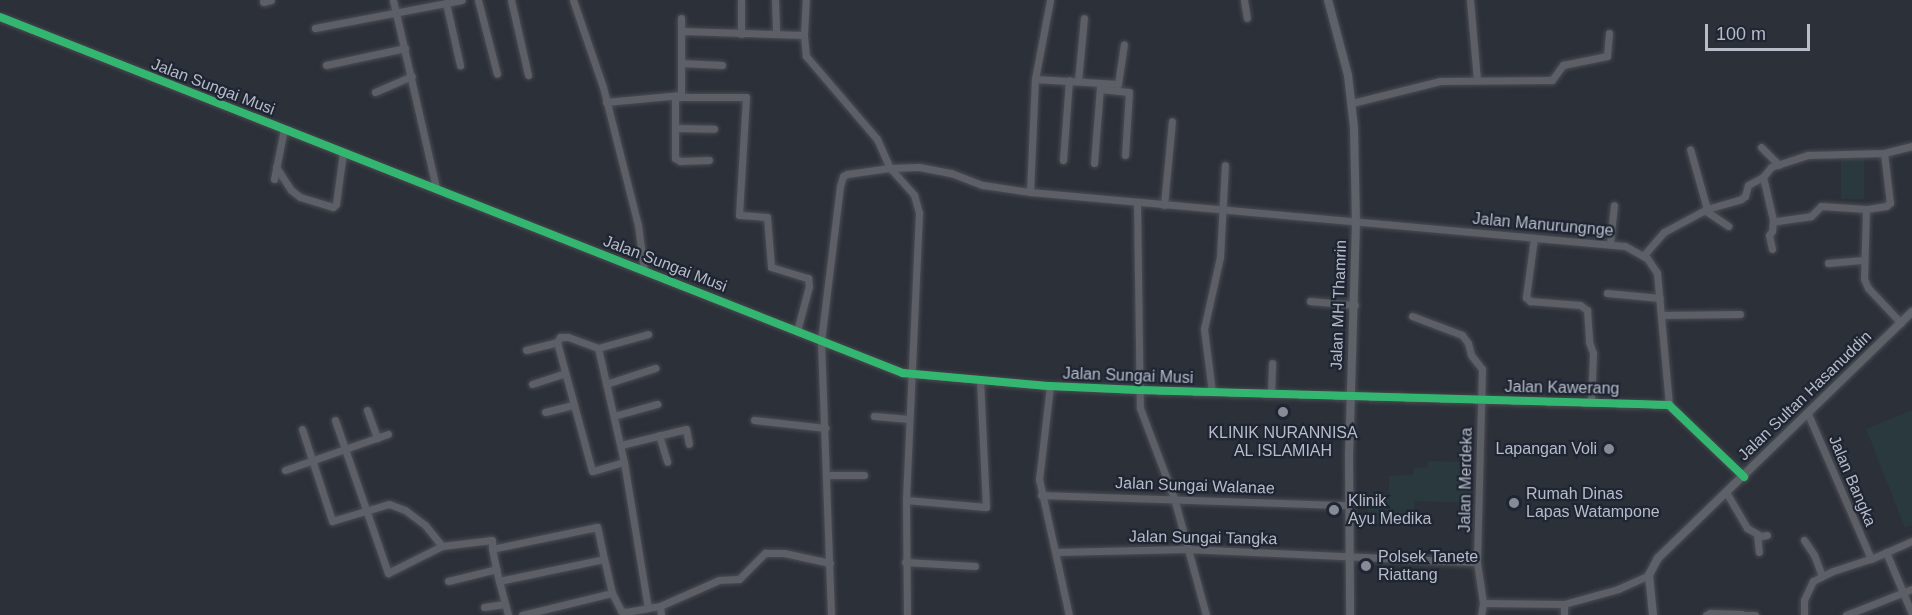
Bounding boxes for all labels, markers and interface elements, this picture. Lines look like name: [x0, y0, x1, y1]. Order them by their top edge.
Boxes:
scale bar: [1708, 12, 1813, 50]
text: 100 m: [1716, 24, 1766, 44]
street label: Jalan Sungai Musi: [149, 55, 277, 119]
street label: Jalan Manurungnge: [1472, 209, 1614, 241]
street label: Jalan Sungai Musi: [601, 232, 729, 296]
street label: Jalan MH Thamrin: [1327, 239, 1351, 371]
street label: Jalan Sultan Hasanuddin: [1734, 327, 1876, 465]
street label: Jalan Sungai Musi: [1062, 364, 1194, 388]
street label: Jalan Kawerang: [1504, 377, 1620, 399]
marker: KLINIK NURANNISA AL ISLAMIAH: [1274, 403, 1292, 421]
place label: KLINIK NURANNISA AL ISLAMIAH: [1208, 423, 1358, 461]
street label: Jalan Merdeka: [1455, 427, 1477, 533]
street label: Jalan Bangka: [1824, 433, 1880, 529]
place label: Lapangan Voli: [1496, 439, 1597, 459]
marker: Lapangan Voli: [1602, 442, 1616, 456]
street label: Jalan Sungai Walanae: [1115, 474, 1275, 498]
place label: Rumah Dinas Lapas Watampone: [1526, 484, 1660, 522]
place label: Klinik Ayu Medika: [1348, 491, 1431, 529]
marker: Rumah Dinas Lapas Watampone: [1507, 496, 1521, 510]
marker: Klinik Ayu Medika: [1325, 501, 1343, 519]
street label: Jalan Sungai Tangka: [1129, 527, 1277, 549]
place label: Polsek Tanete Riattang: [1378, 547, 1479, 585]
marker: Polsek Tanete Riattang: [1359, 559, 1373, 573]

